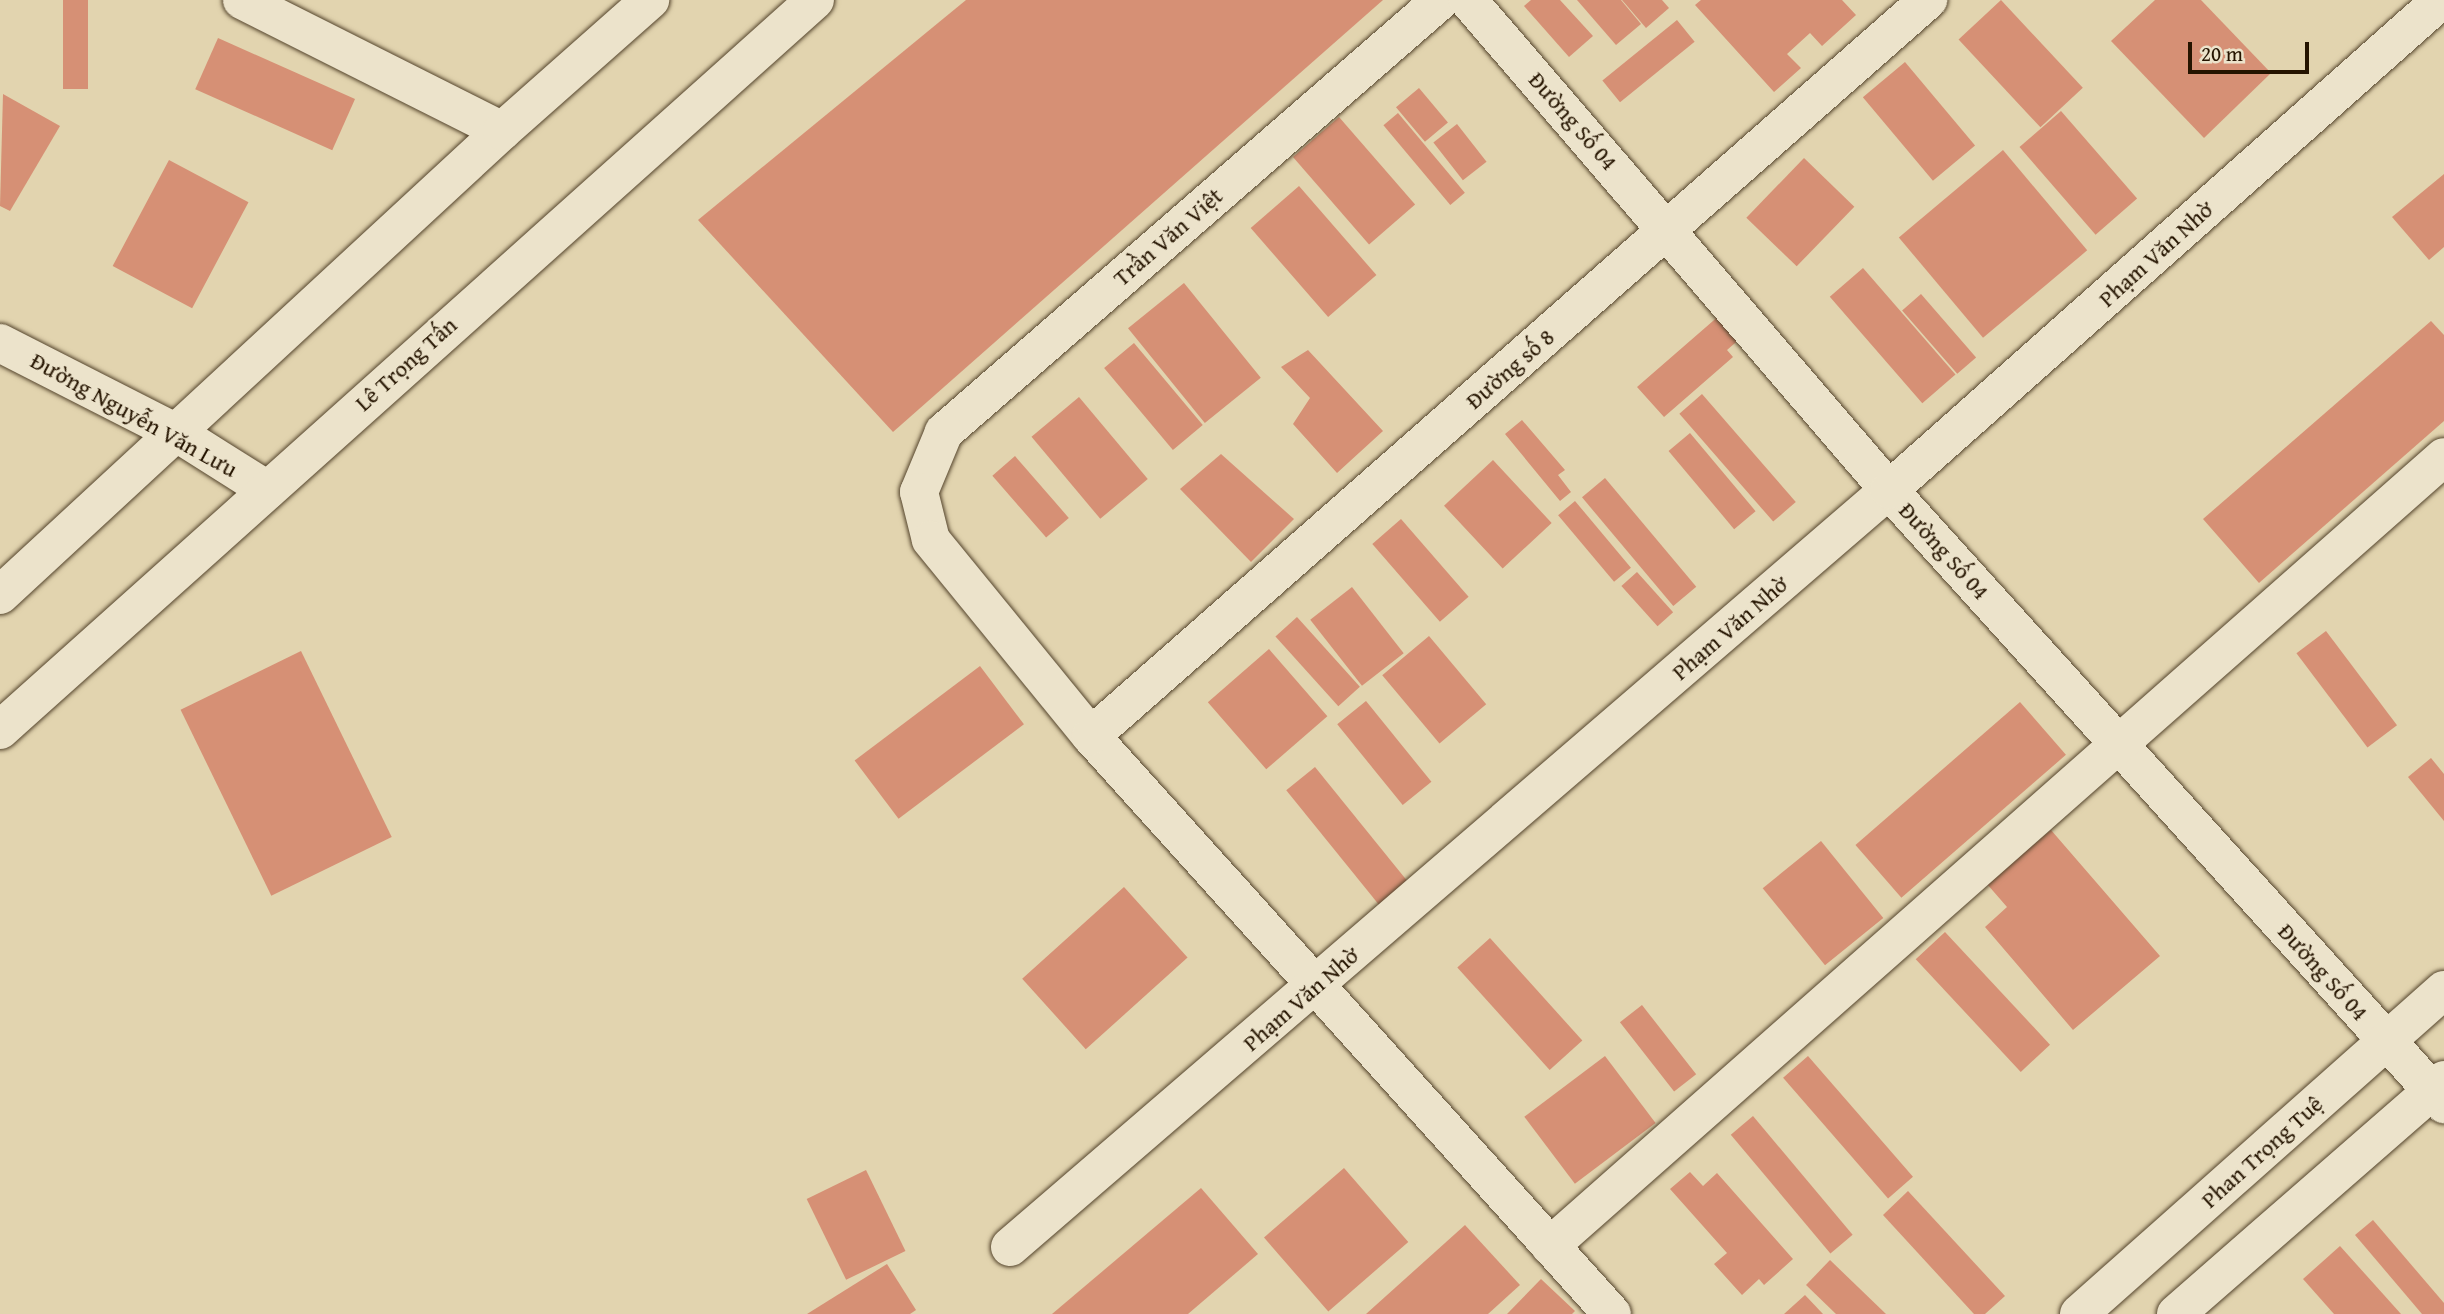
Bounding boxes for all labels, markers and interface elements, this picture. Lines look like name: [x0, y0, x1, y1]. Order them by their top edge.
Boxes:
scale bar: [2192, 28, 2313, 72]
text: 20 m: [2201, 38, 2243, 69]
street label: Đường Số 04: [1523, 66, 1623, 176]
street label: Trần Văn Việt: [1108, 182, 1228, 292]
street label: Phạm Văn Nhờ: [2093, 195, 2219, 313]
street label: Lê Trọng Tấn: [349, 311, 463, 417]
street label: Đường số 8: [1460, 323, 1560, 415]
street label: Đường Nguyễn Văn Lưu: [26, 347, 242, 483]
street label: Đường Số 04: [1893, 497, 1995, 605]
street label: Phạm Văn Nhờ: [1666, 570, 1794, 686]
street label: Đường Số 04: [2272, 918, 2374, 1026]
street label: Phạm Văn Nhờ: [1237, 941, 1365, 1057]
street label: Phan Trọng Tuệ: [2196, 1090, 2328, 1214]

